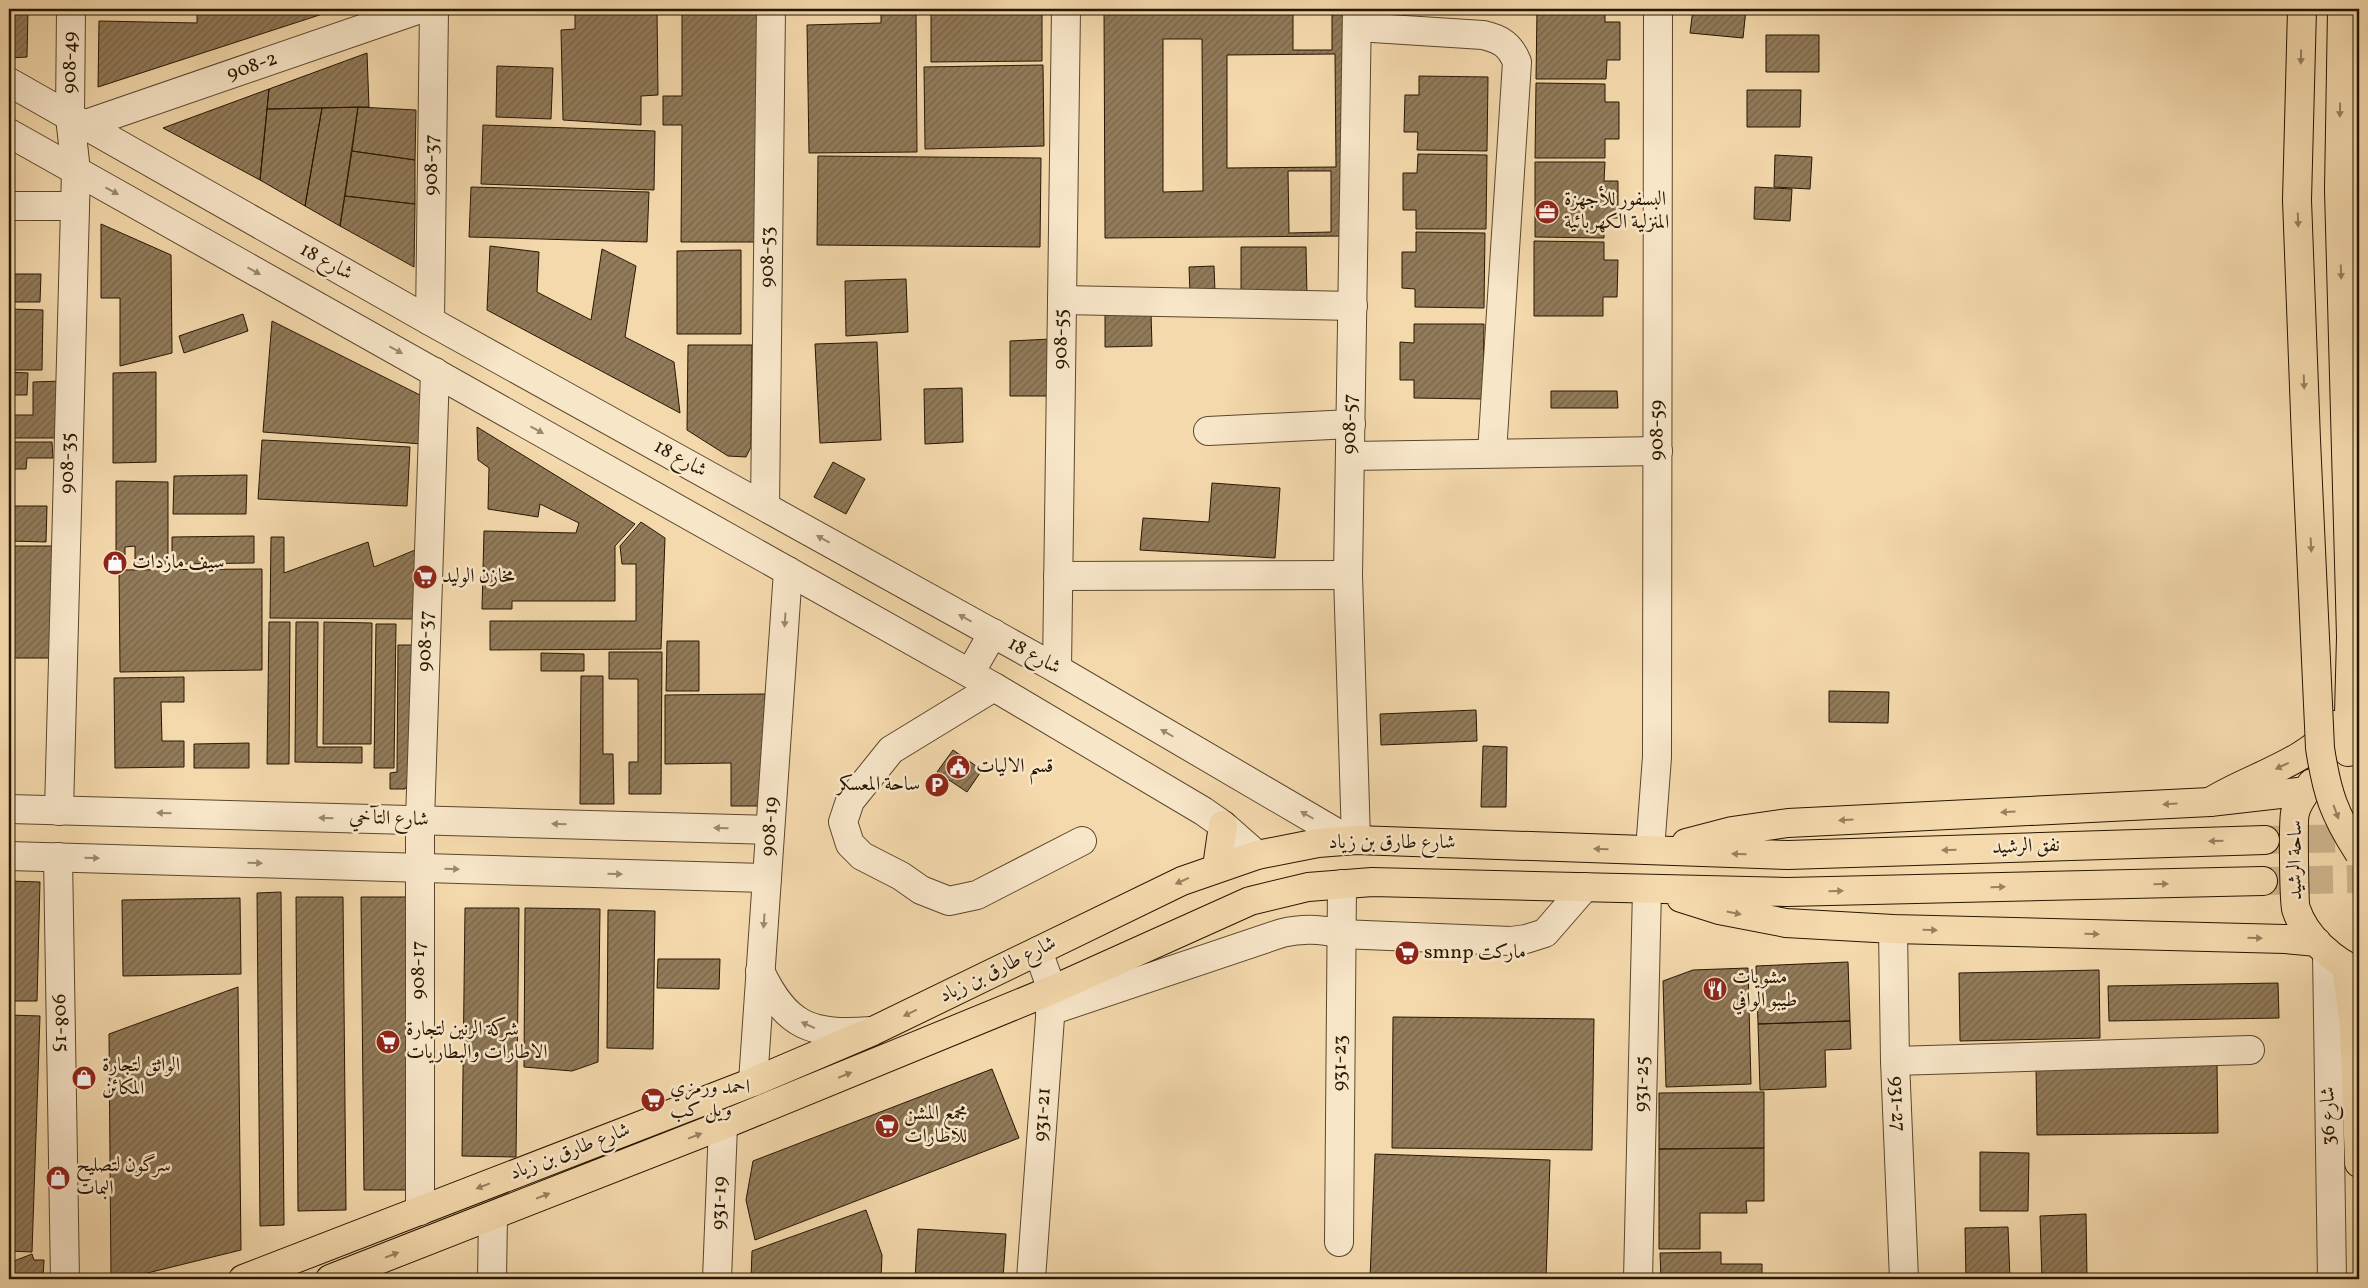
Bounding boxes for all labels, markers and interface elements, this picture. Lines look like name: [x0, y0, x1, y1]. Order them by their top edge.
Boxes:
street label: 908-49: [56, 31, 85, 94]
street label: 908-2: [223, 45, 281, 88]
one-way arrow: [2297, 50, 2305, 66]
one-way arrow: [2336, 102, 2344, 118]
street label: 908-37: [418, 134, 446, 196]
place label: البسفور للأجهزة المنزلية الكهربائية: [1564, 185, 1669, 237]
one-way arrow: [105, 187, 120, 195]
office icon: البسفور للأجهزة المنزلية الكهربائية: [1534, 199, 1560, 225]
one-way arrow: [2294, 212, 2302, 228]
street label: 908-53: [754, 226, 782, 288]
street label: شارع 18: [293, 236, 358, 290]
one-way arrow: [2337, 265, 2345, 281]
one-way arrow: [247, 267, 261, 275]
street label: 908-55: [1047, 309, 1076, 370]
one-way arrow: [389, 346, 402, 355]
one-way arrow: [2300, 375, 2308, 391]
street label: 908-57: [1336, 394, 1365, 455]
street label: 908-59: [1643, 400, 1671, 461]
one-way arrow: [530, 426, 545, 434]
street label: 908-35: [53, 432, 83, 494]
street label: شارع 18: [647, 433, 712, 487]
one-way arrow: [816, 535, 830, 543]
one-way arrow: [2307, 537, 2315, 553]
place label: سيف مازدات: [132, 549, 225, 577]
shop icon: سيف مازدات: [102, 550, 128, 576]
place label: مخازن الوليد: [442, 563, 515, 591]
supermarket icon: مخازن الوليد: [412, 564, 438, 590]
street label: 908-37: [411, 610, 441, 672]
one-way arrow: [780, 612, 788, 628]
one-way arrow: [958, 614, 972, 622]
street label: شارع 18: [1001, 630, 1066, 684]
one-way arrow: [1160, 729, 1173, 738]
place label: قسم الاليات: [976, 753, 1053, 785]
public building icon: قسم الاليات: [945, 754, 971, 780]
one-way arrow: [2275, 762, 2289, 770]
place label: ساحة المعسكر: [835, 771, 920, 799]
parking icon: ساحة المعسكر: [924, 772, 950, 798]
street label: 908-19: [754, 796, 786, 857]
one-way arrow: [2162, 800, 2178, 808]
street label: شارع التآخي: [349, 804, 429, 836]
one-way arrow: [2333, 805, 2340, 820]
one-way arrow: [2000, 808, 2016, 816]
one-way arrow: [156, 809, 172, 817]
one-way arrow: [1301, 811, 1314, 820]
one-way arrow: [318, 814, 334, 822]
one-way arrow: [1837, 816, 1853, 824]
one-way arrow: [551, 820, 567, 828]
street label: ساحة الرشيد: [2282, 820, 2310, 900]
one-way arrow: [713, 824, 729, 832]
street label: شارع طارق بن زياد: [1328, 829, 1456, 859]
street label: نفق الرشيد: [1992, 832, 2060, 862]
one-way arrow: [2208, 838, 2224, 846]
one-way arrow: [1593, 844, 1609, 852]
one-way arrow: [1941, 846, 1957, 854]
one-way arrow: [1731, 849, 1747, 857]
one-way arrow: [85, 855, 101, 863]
one-way arrow: [247, 859, 263, 867]
one-way arrow: [445, 865, 461, 873]
one-way arrow: [607, 870, 623, 878]
one-way arrow: [1175, 878, 1189, 886]
one-way arrow: [2153, 879, 2169, 887]
one-way arrow: [1990, 883, 2006, 891]
one-way arrow: [1828, 887, 1844, 895]
one-way arrow: [1726, 909, 1741, 917]
one-way arrow: [759, 914, 767, 930]
one-way arrow: [1922, 926, 1938, 934]
street label: شارع طارق بن زياد: [935, 930, 1062, 1012]
one-way arrow: [2085, 930, 2101, 938]
one-way arrow: [2247, 934, 2263, 942]
place label: smnp ماركت: [1424, 939, 1526, 967]
supermarket icon: smnp ماركت: [1394, 940, 1420, 966]
street label: 908-17: [405, 941, 433, 999]
place label: مشويات طيبو الوافي: [1732, 964, 1797, 1015]
restaurant icon: مشويات طيبو الوافي: [1702, 976, 1728, 1002]
street label: 908-15: [46, 993, 75, 1053]
one-way arrow: [902, 1009, 917, 1017]
place label: شركة الرنين لتجارة الاطارات والبطاريات: [406, 1016, 548, 1067]
one-way arrow: [801, 1021, 815, 1029]
supermarket icon: شركة الرنين لتجارة الاطارات والبطاريات: [375, 1029, 401, 1055]
street label: 931-23: [1326, 1035, 1355, 1091]
place label: الواثق لتجارة المكائن: [102, 1052, 180, 1103]
street label: 931-25: [1628, 1056, 1657, 1112]
shop icon: الواثق لتجارة المكائن: [71, 1065, 97, 1091]
one-way arrow: [838, 1071, 853, 1079]
place label: احمد ورمزي ويل كب: [670, 1074, 750, 1125]
street label: 931-27: [1882, 1076, 1912, 1132]
street label: 931-21: [1027, 1086, 1059, 1143]
street label: شارع 36: [2314, 1086, 2346, 1146]
supermarket icon: احمد ورمزي ويل كب: [640, 1087, 666, 1113]
place label: مجمع المشن للاطارات: [904, 1100, 968, 1151]
supermarket icon: مجمع المشن للاطارات: [874, 1113, 900, 1139]
street label: شارع طارق بن زياد: [506, 1116, 635, 1190]
one-way arrow: [687, 1132, 702, 1139]
place label: سرگون لتصليح البمات: [76, 1152, 171, 1203]
shop icon: سرگون لتصليح البمات: [45, 1165, 71, 1191]
street label: 931-19: [705, 1176, 735, 1231]
one-way arrow: [476, 1183, 491, 1190]
one-way arrow: [536, 1192, 551, 1199]
one-way arrow: [385, 1251, 400, 1259]

